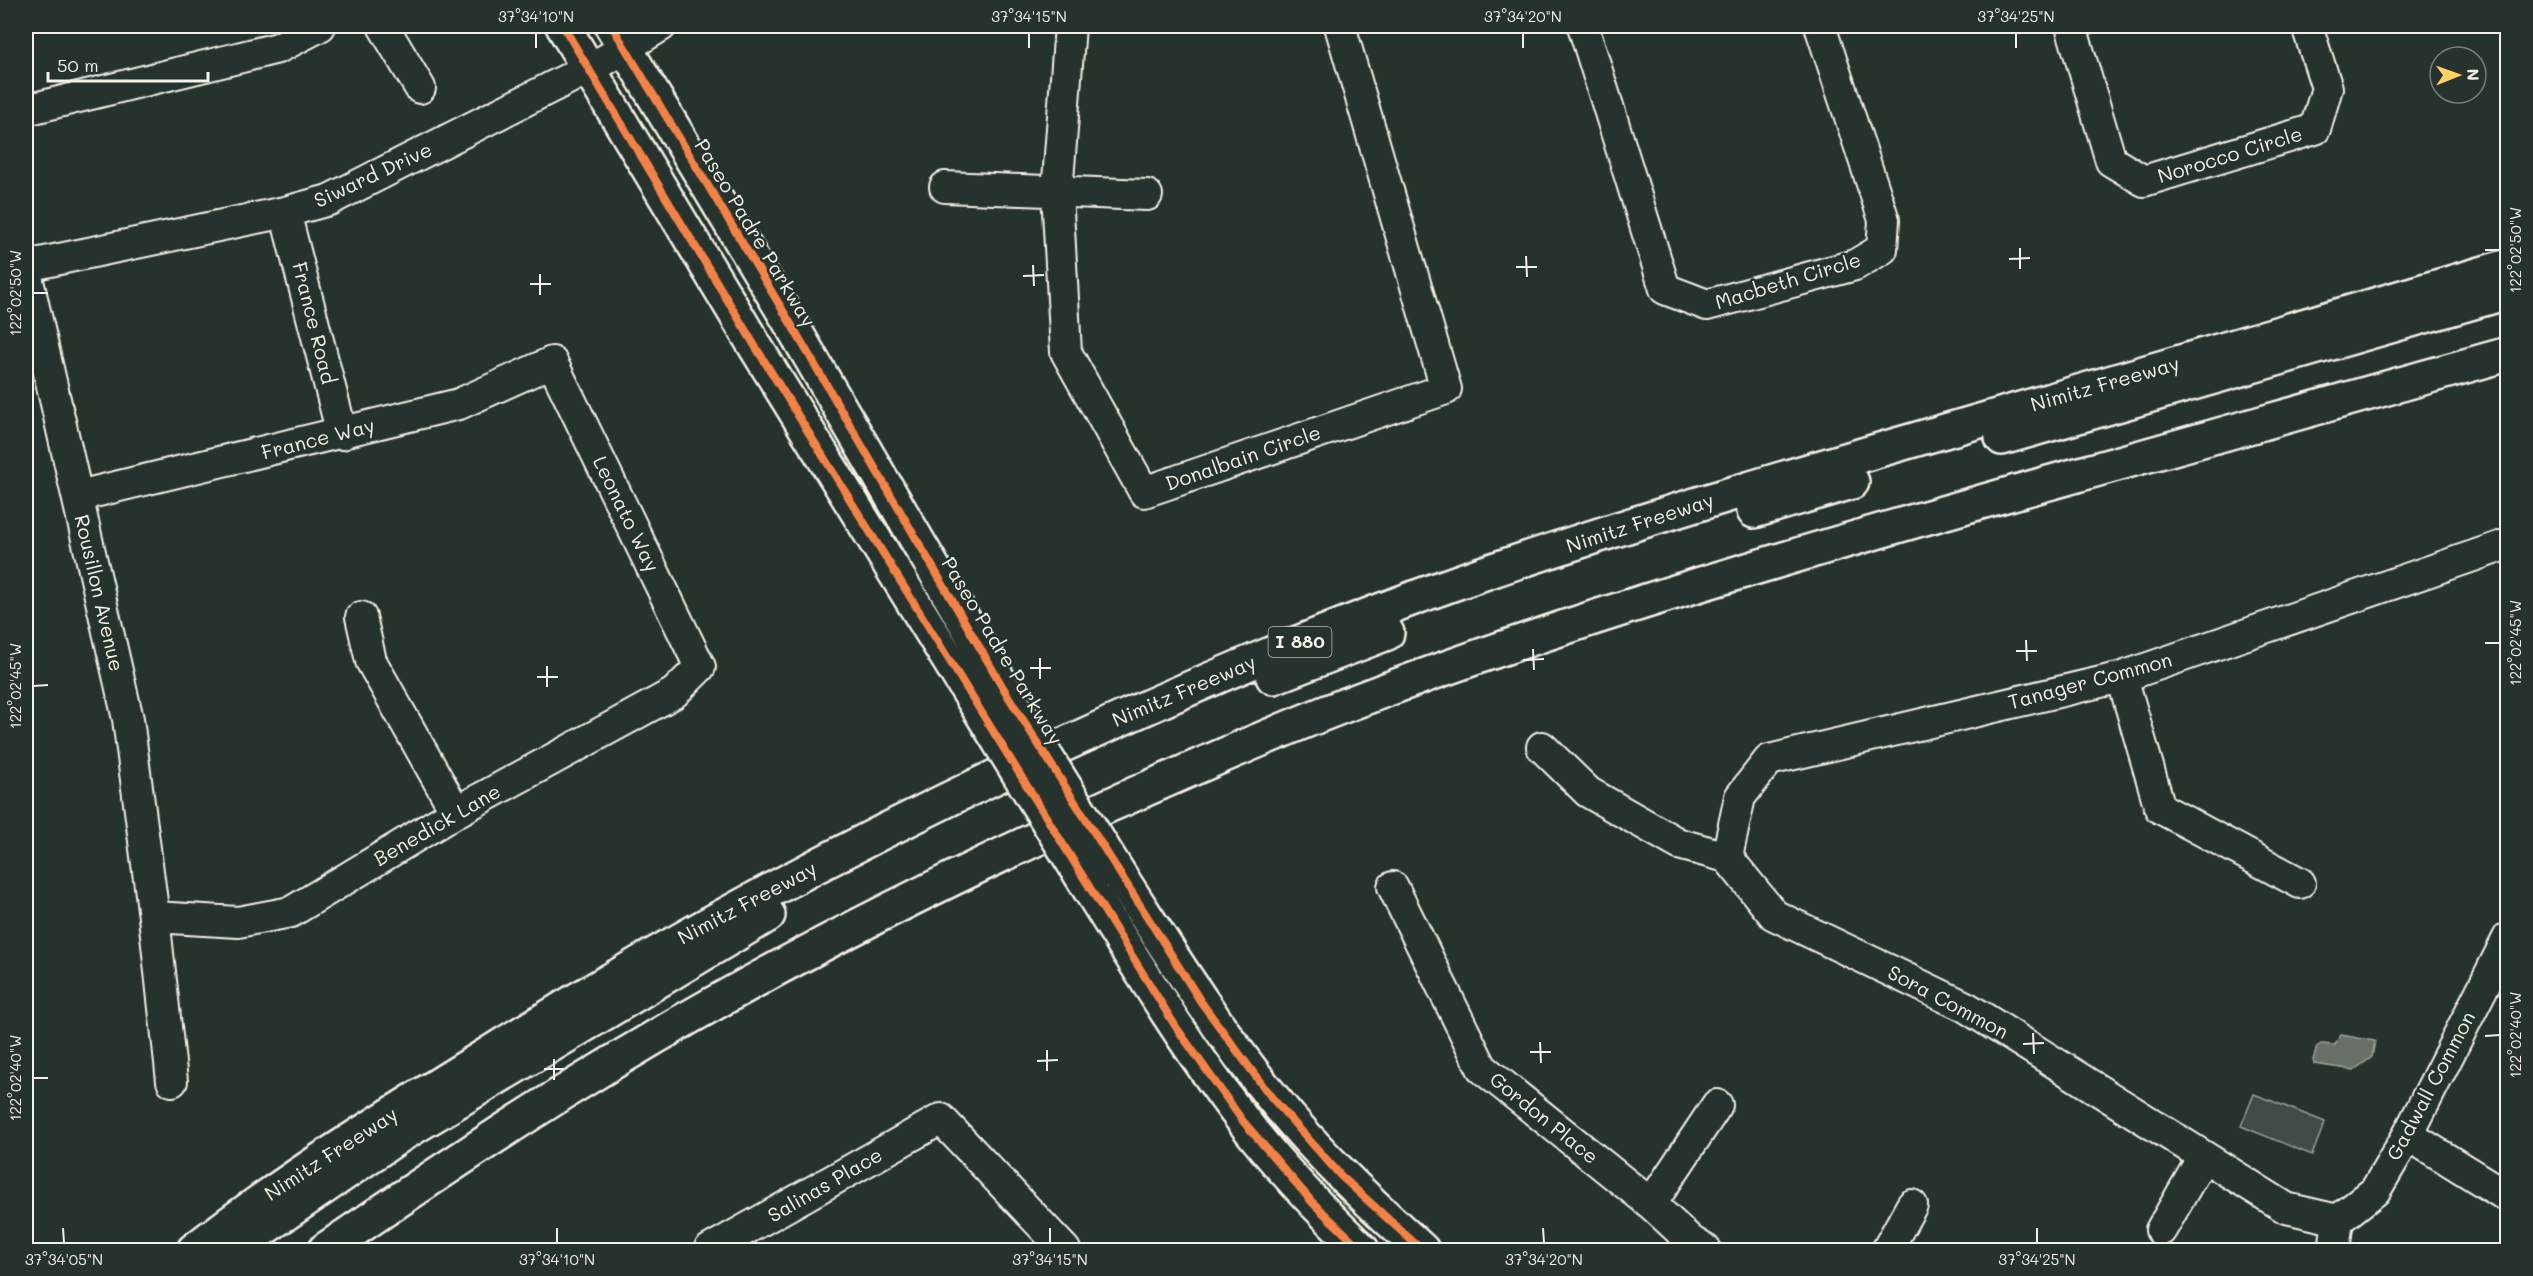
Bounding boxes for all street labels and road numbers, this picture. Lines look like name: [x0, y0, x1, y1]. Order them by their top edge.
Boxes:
street label: Norocco Circle: [2154, 120, 2305, 188]
street label: Paseo Padre Parkway: [689, 134, 822, 331]
street label: Siward Drive: [309, 135, 436, 213]
street label: Macbeth Circle: [1712, 245, 1864, 315]
street label: France Road: [287, 259, 343, 387]
street label: Nimitz Freeway: [2027, 349, 2182, 417]
street label: France Way: [258, 411, 377, 465]
street label: Donalbain Circle: [1162, 418, 1324, 496]
street label: Leonato Way: [588, 451, 666, 576]
street label: Nimitz Freeway: [1563, 486, 1717, 558]
street label: Rousillon Avenue: [69, 512, 131, 674]
street label: Paseo Padre Parkway: [936, 552, 1069, 749]
road number: I 880: [1268, 627, 1332, 657]
street label: Tanager Common: [2005, 646, 2175, 714]
street label: Nimitz Freeway: [1108, 648, 1259, 732]
street label: Benedick Lane: [368, 777, 505, 871]
street label: Nimitz Freeway: [673, 855, 820, 950]
street label: Sora Common: [1884, 958, 2013, 1044]
street label: Gadwall Common: [2380, 1006, 2480, 1165]
street label: Gordon Place: [1485, 1065, 1604, 1169]
street label: Nimitz Freeway: [259, 1100, 402, 1206]
street label: Salinas Place: [762, 1141, 887, 1227]

